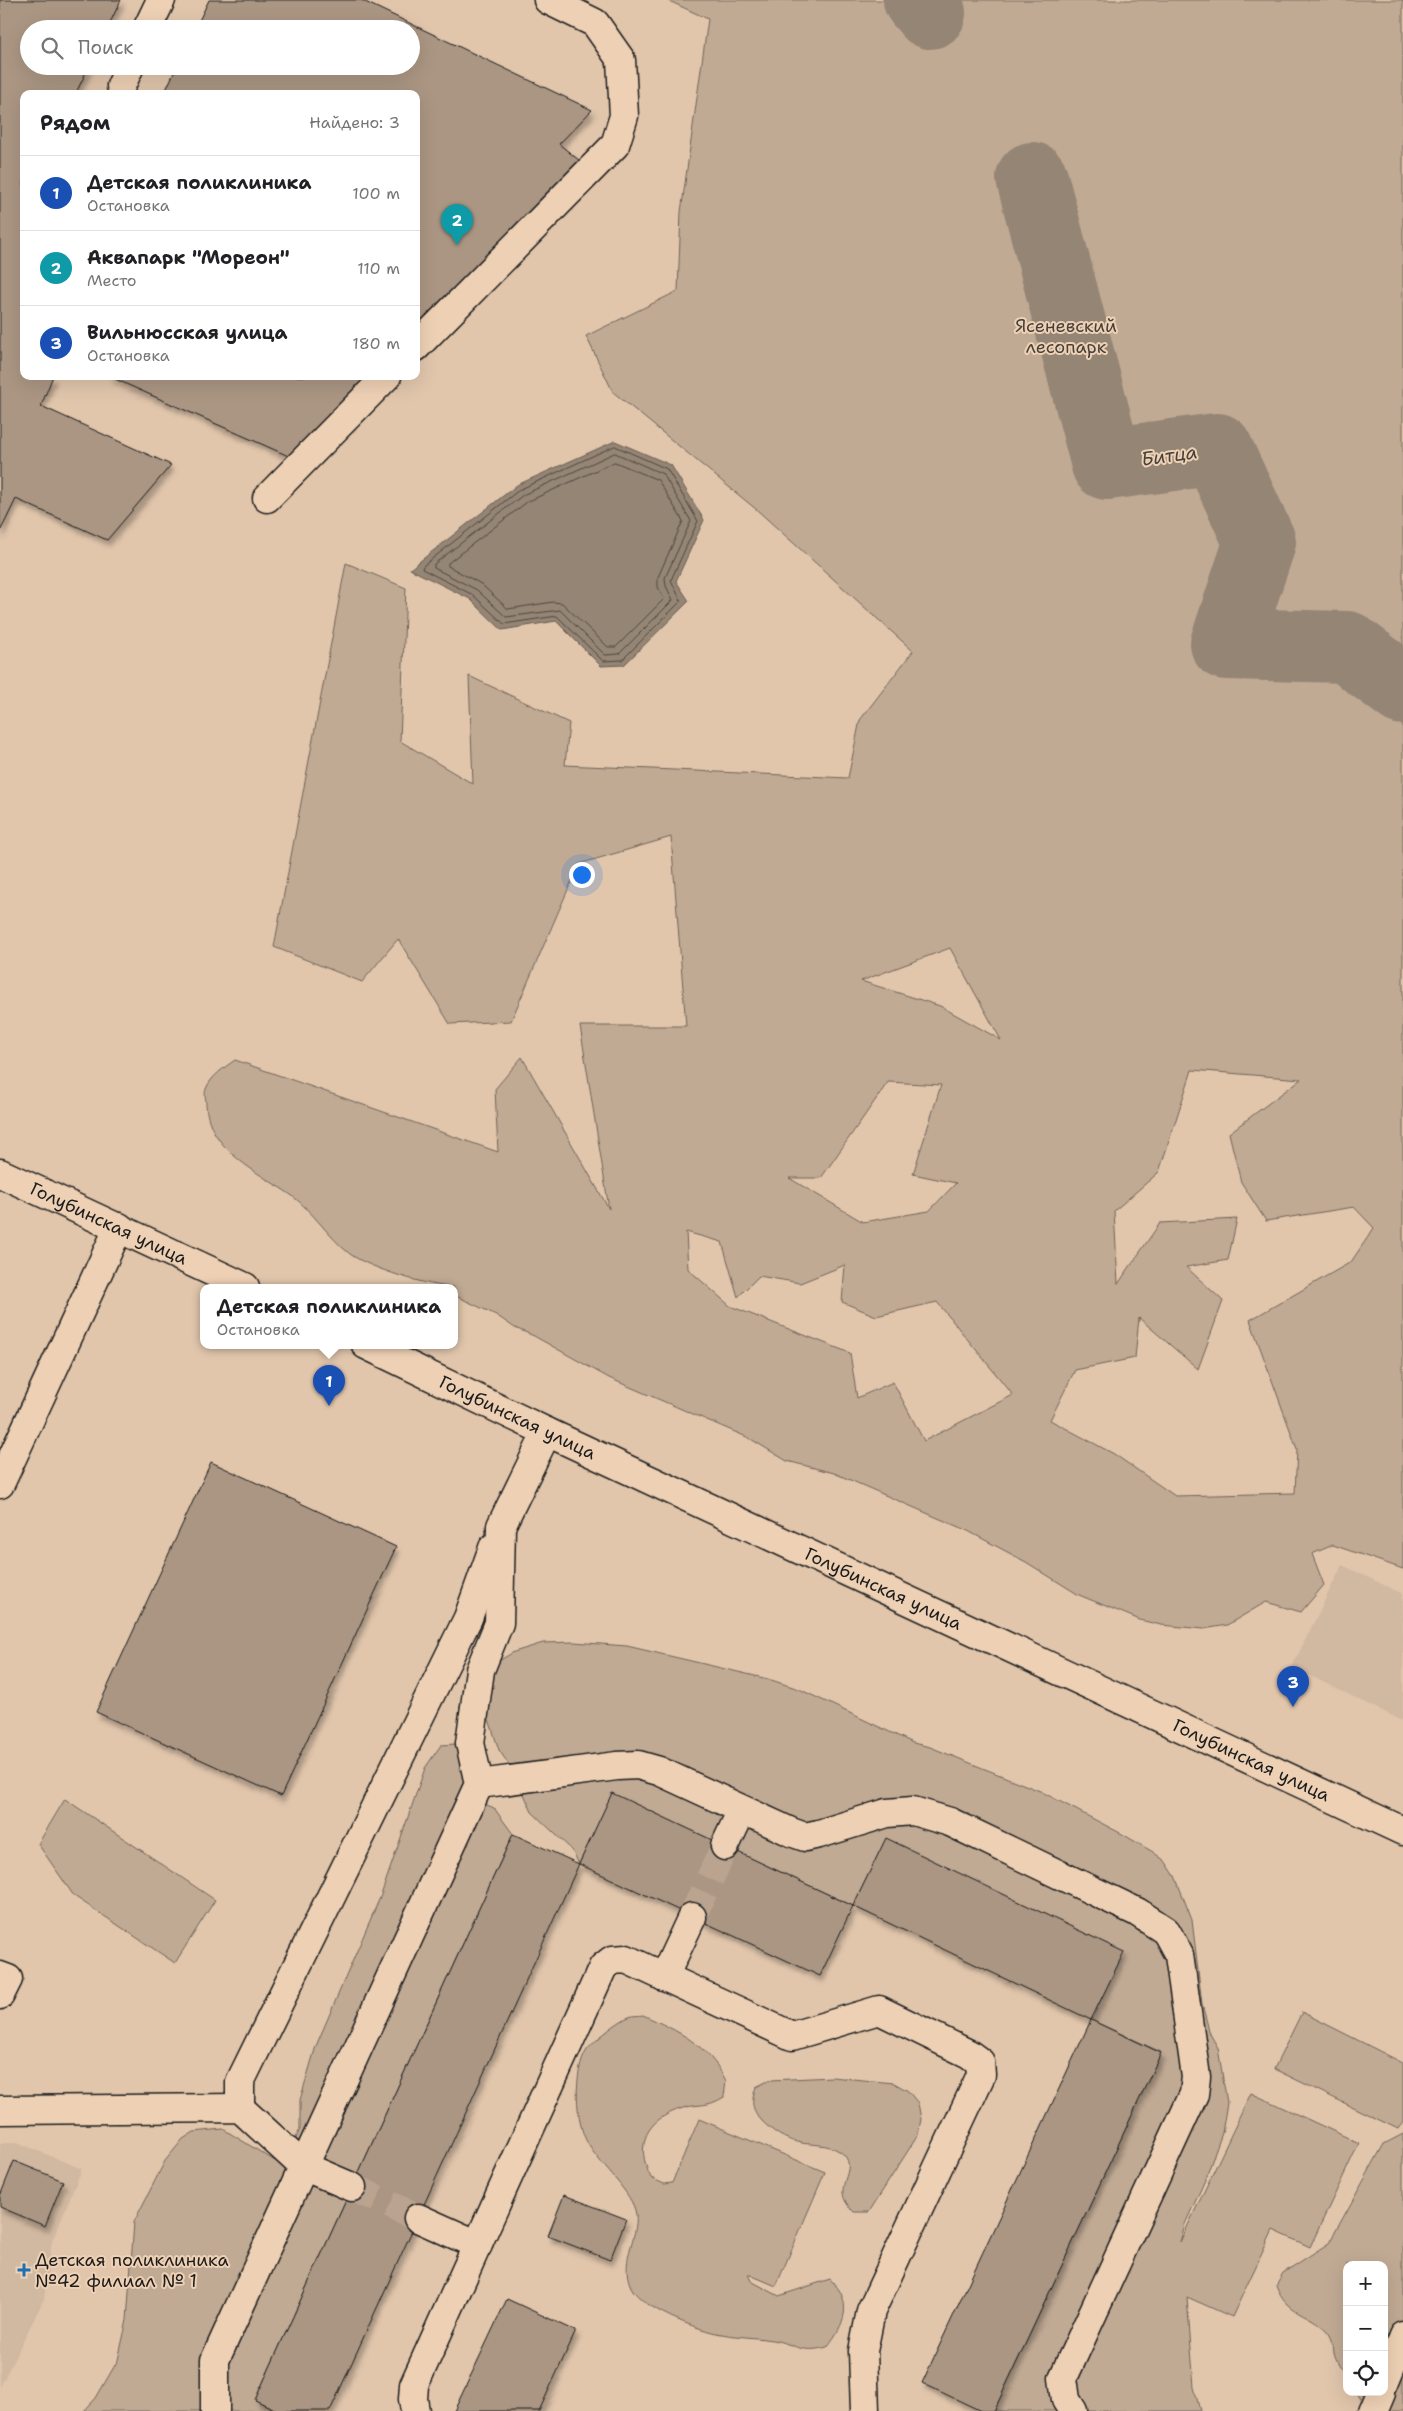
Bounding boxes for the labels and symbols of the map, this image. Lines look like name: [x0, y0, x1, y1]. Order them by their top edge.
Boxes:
pin: 2: [441, 204, 473, 245]
park label: Ясеневский лесопарк: [1015, 314, 1117, 359]
water label: Битца: [1139, 439, 1199, 472]
your location: [569, 862, 595, 888]
street label: Голубинская улица: [26, 1177, 191, 1271]
pin: 1: [313, 1365, 345, 1406]
street label: Голубинская улица: [435, 1370, 600, 1465]
street label: Голубинская улица: [801, 1542, 966, 1636]
pin: 3: [1277, 1666, 1309, 1707]
street label: Голубинская улица: [1169, 1713, 1334, 1807]
place label: Детская поликлиника №42 филиал № 1: [35, 2248, 229, 2293]
marker: Детская поликлиника №42 филиал № 1: [17, 2263, 31, 2277]

